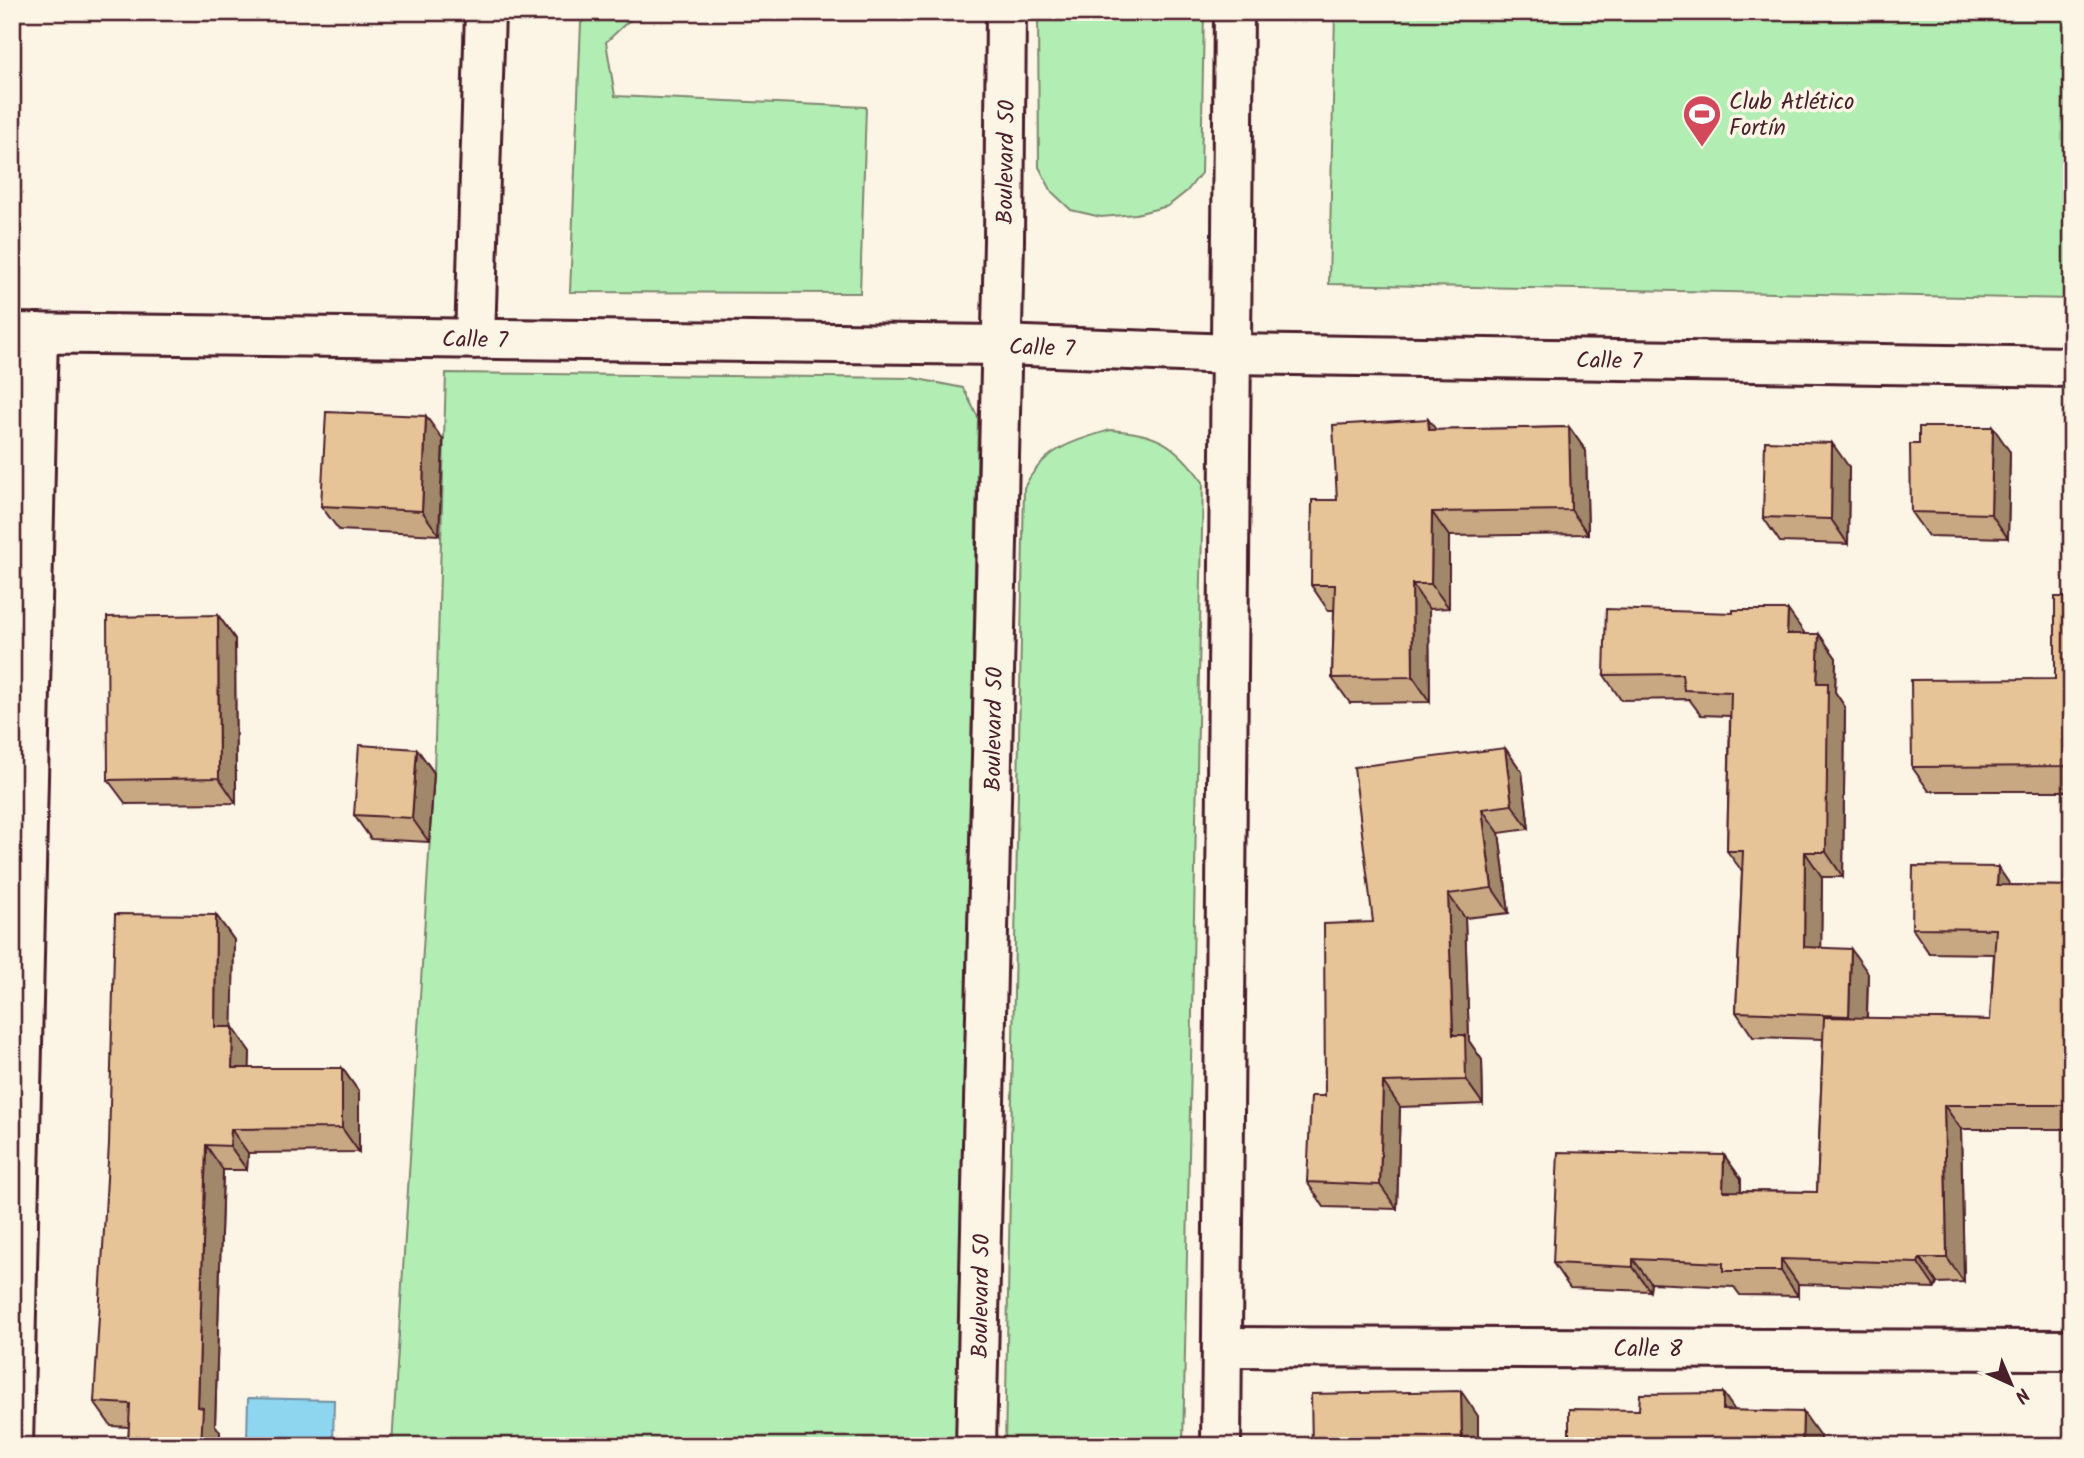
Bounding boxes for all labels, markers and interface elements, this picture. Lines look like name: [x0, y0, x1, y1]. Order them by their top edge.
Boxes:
place label: Club Atlético Fortín: [1729, 85, 1854, 147]
sports icon: Club Atlético Fortín: [1681, 93, 1723, 148]
street label: Boulevard 50: [988, 99, 1026, 225]
street label: Calle 7: [442, 322, 510, 360]
street label: Calle 7: [1008, 330, 1077, 368]
street label: Calle 7: [1576, 343, 1644, 381]
street label: Boulevard 50: [976, 666, 1014, 792]
street label: Boulevard 50: [963, 1233, 1001, 1359]
street label: Calle 8: [1613, 1332, 1683, 1368]
north arrow: [1976, 1350, 2046, 1420]
text: N: [2007, 1380, 2036, 1410]

